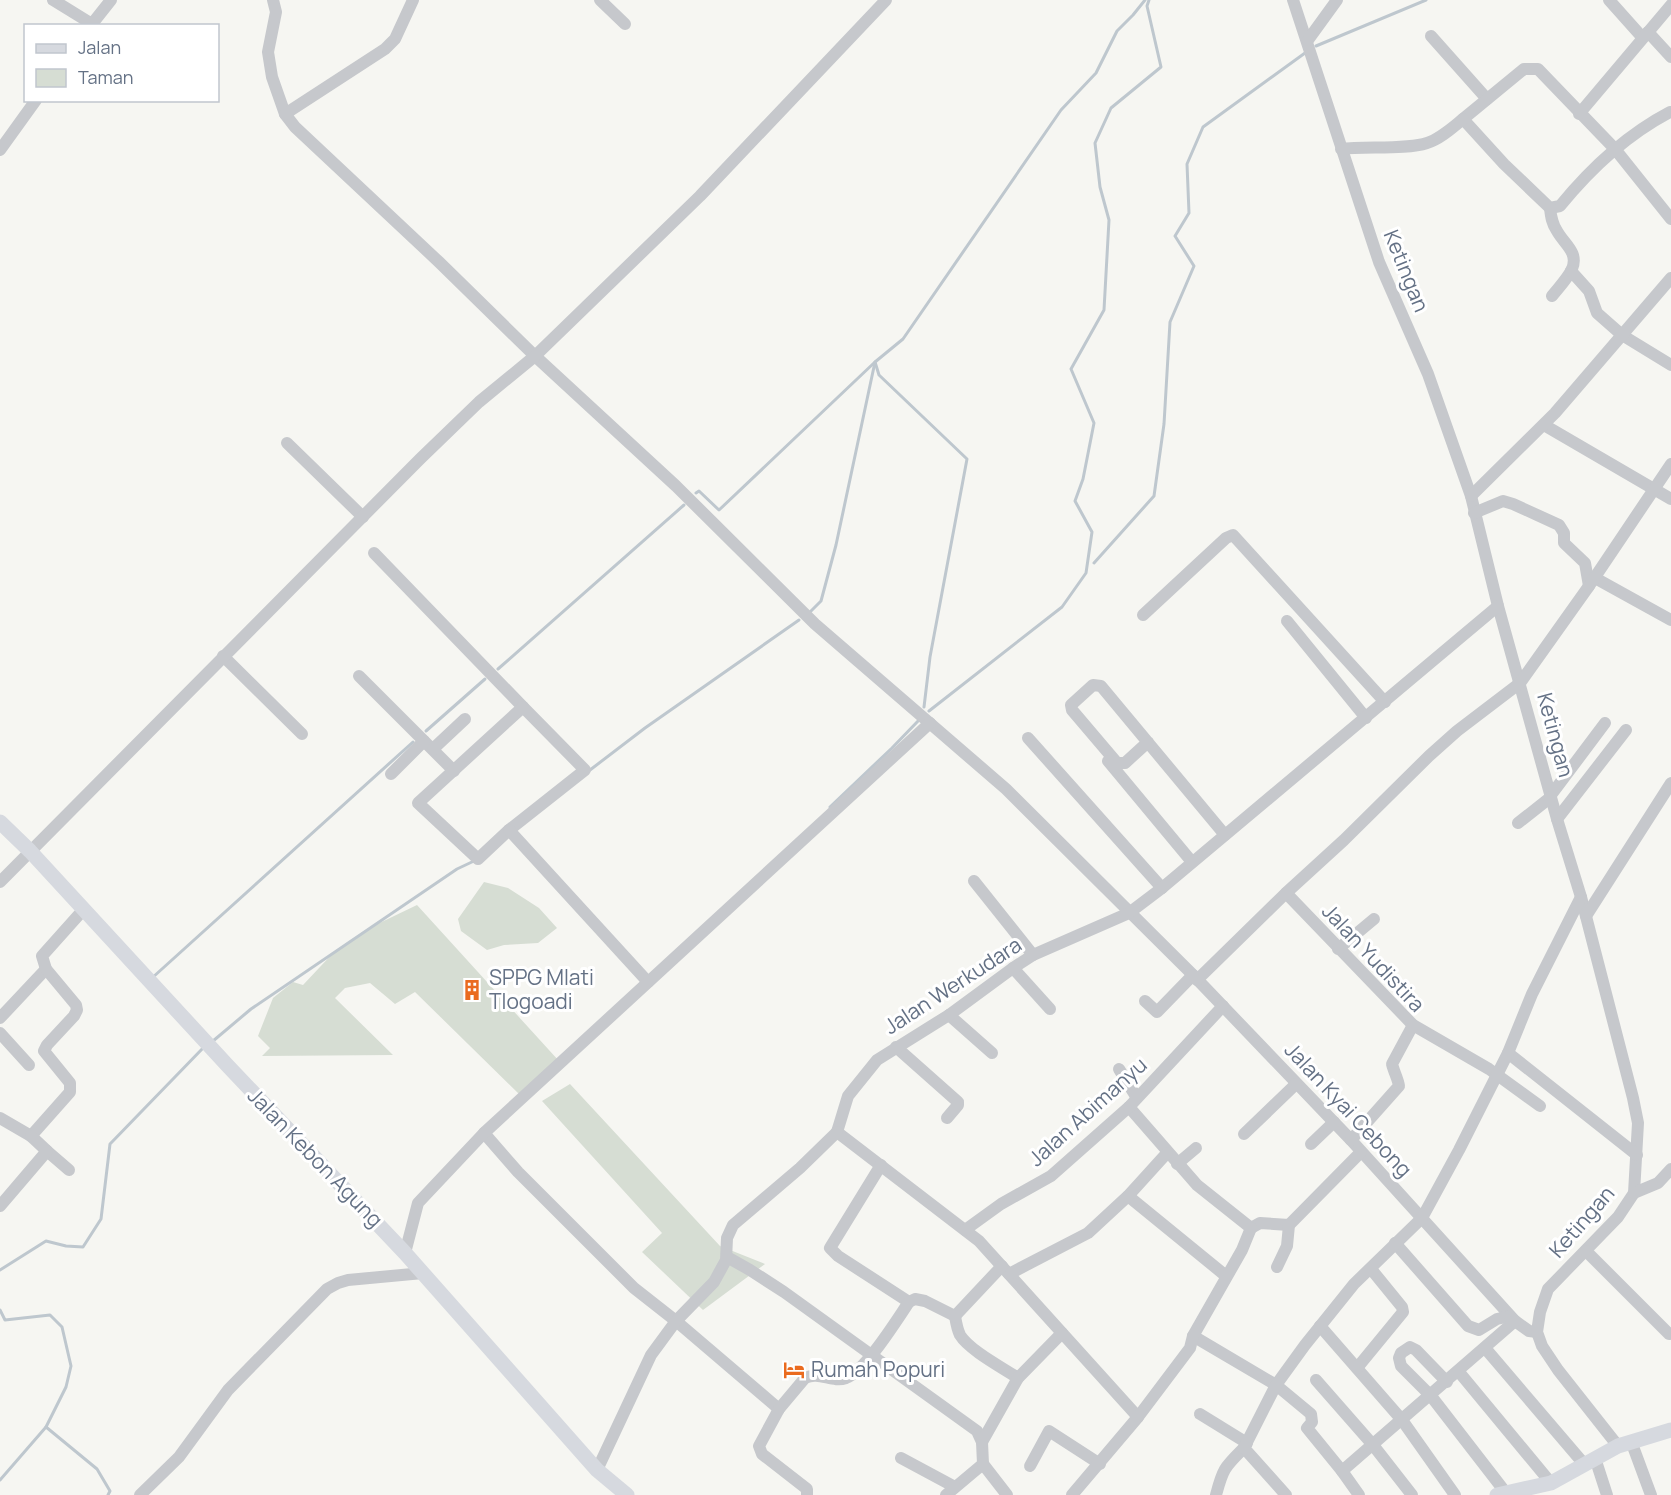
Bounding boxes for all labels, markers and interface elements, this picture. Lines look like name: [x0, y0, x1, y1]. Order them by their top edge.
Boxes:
legend: [24, 24, 219, 102]
text: Jalan: [78, 35, 121, 59]
text: Taman: [78, 65, 133, 89]
street label: Ketingan: [1378, 225, 1436, 316]
street label: Ketingan: [1531, 689, 1581, 780]
street label: Jalan Yudistira: [1316, 897, 1431, 1017]
street label: Jalan Werkudara: [878, 930, 1027, 1040]
place label: SPPG Mlati Tlogoadi: [489, 963, 594, 1015]
building icon: SPPG Mlati Tlogoadi: [460, 978, 484, 1002]
street label: Jalan Kyai Cebong: [1279, 1036, 1419, 1183]
street label: Jalan Abimanyu: [1022, 1051, 1153, 1172]
street label: Jalan Kebon Agung: [242, 1082, 389, 1233]
street label: Ketingan: [1542, 1180, 1620, 1263]
place label: Rumah Popuri: [811, 1355, 945, 1383]
hotel icon: Rumah Popuri: [782, 1358, 806, 1382]

